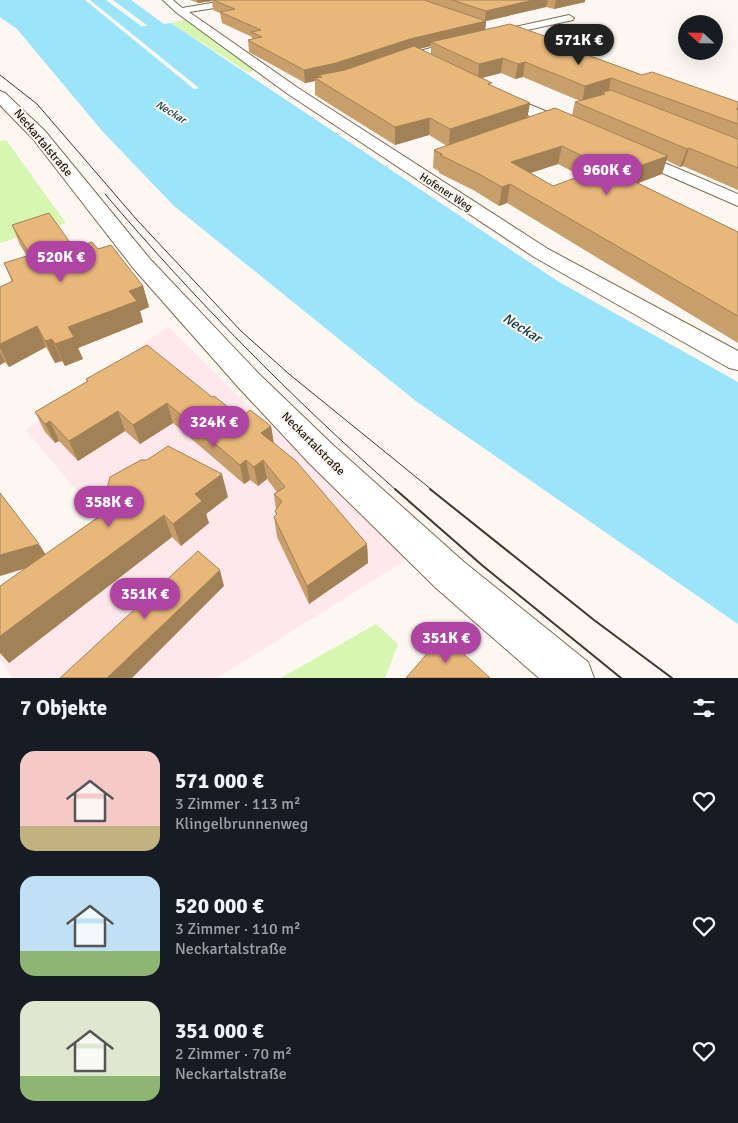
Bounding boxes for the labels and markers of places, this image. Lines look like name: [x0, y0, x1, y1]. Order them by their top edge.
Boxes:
pin: 571K €: [538, 23, 620, 66]
pin: 960K €: [566, 154, 648, 196]
pin: 520K €: [20, 240, 102, 283]
pin: 324K €: [173, 406, 255, 448]
pin: 358K €: [68, 486, 150, 528]
pin: 351K €: [104, 578, 186, 620]
pin: 351K €: [405, 622, 487, 664]

